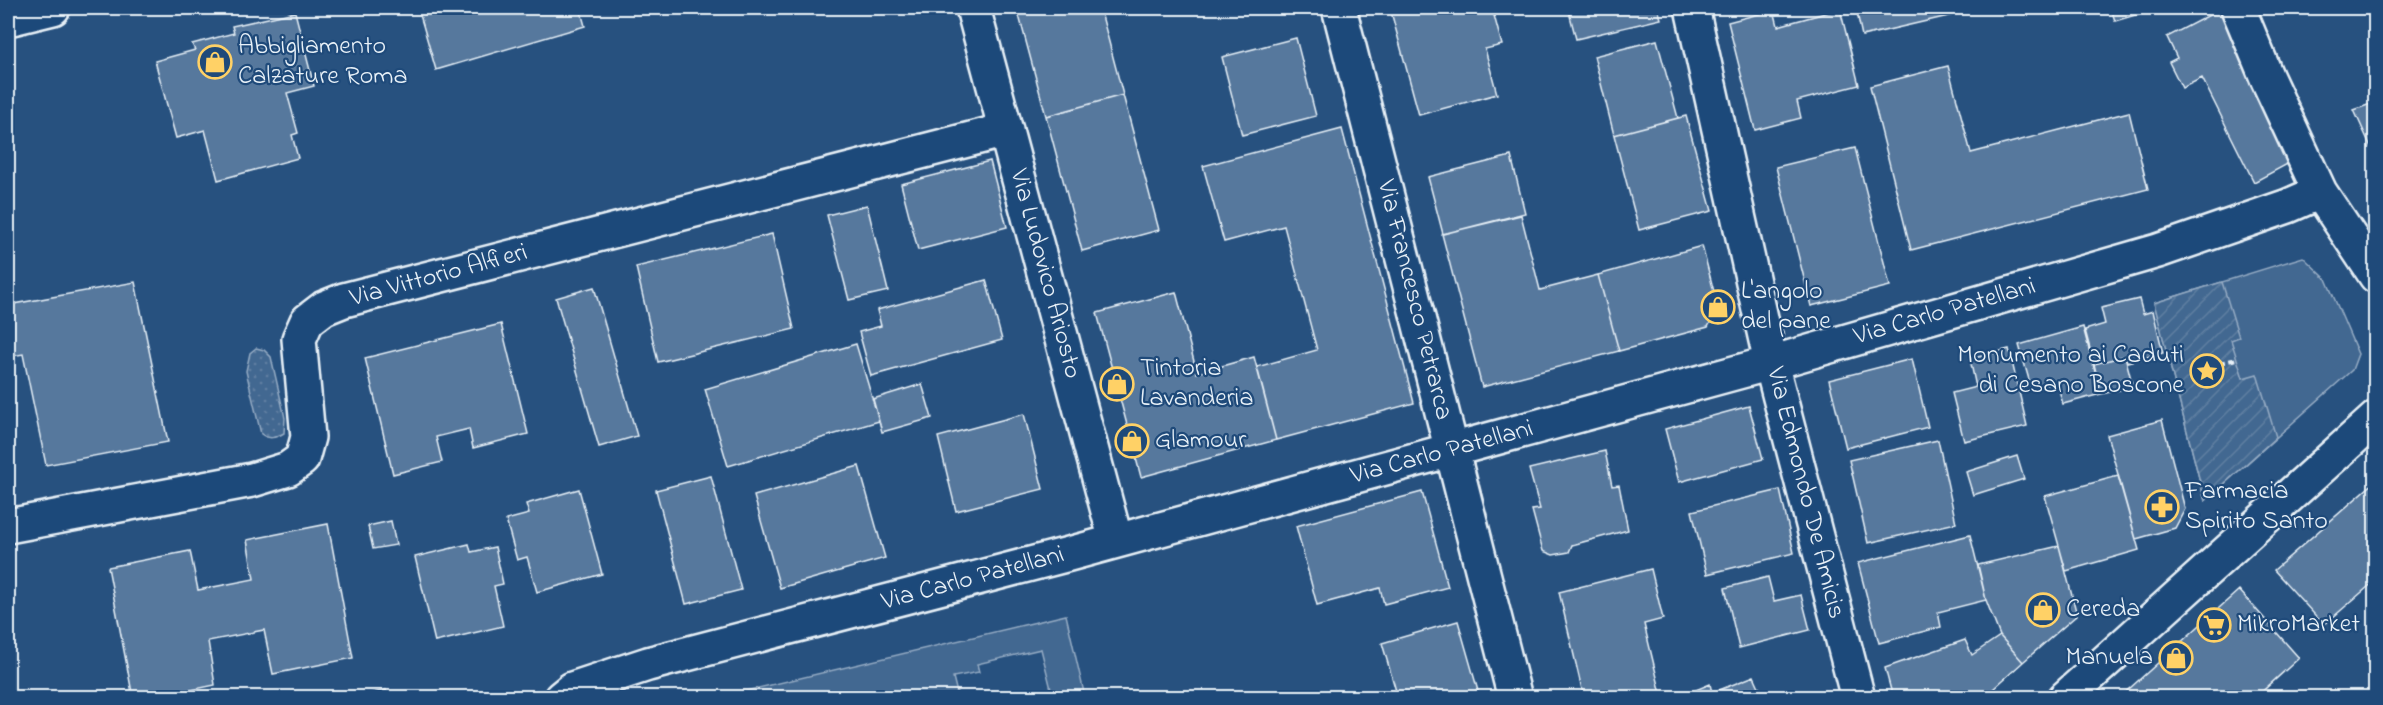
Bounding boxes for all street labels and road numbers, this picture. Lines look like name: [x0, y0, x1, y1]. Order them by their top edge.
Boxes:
street label: Via Ludovico Ariosto: [999, 164, 1091, 383]
street label: Via Francesco Petrarca: [1366, 175, 1462, 424]
street label: Via Vittorio Alfieri: [345, 234, 532, 318]
street label: Via Carlo Patellani: [1849, 268, 2040, 356]
street label: Via Edmondo De Amicis: [1755, 362, 1855, 623]
street label: Via Carlo Patellani: [1345, 410, 1538, 496]
street label: Via Carlo Patellani: [876, 536, 1069, 622]

